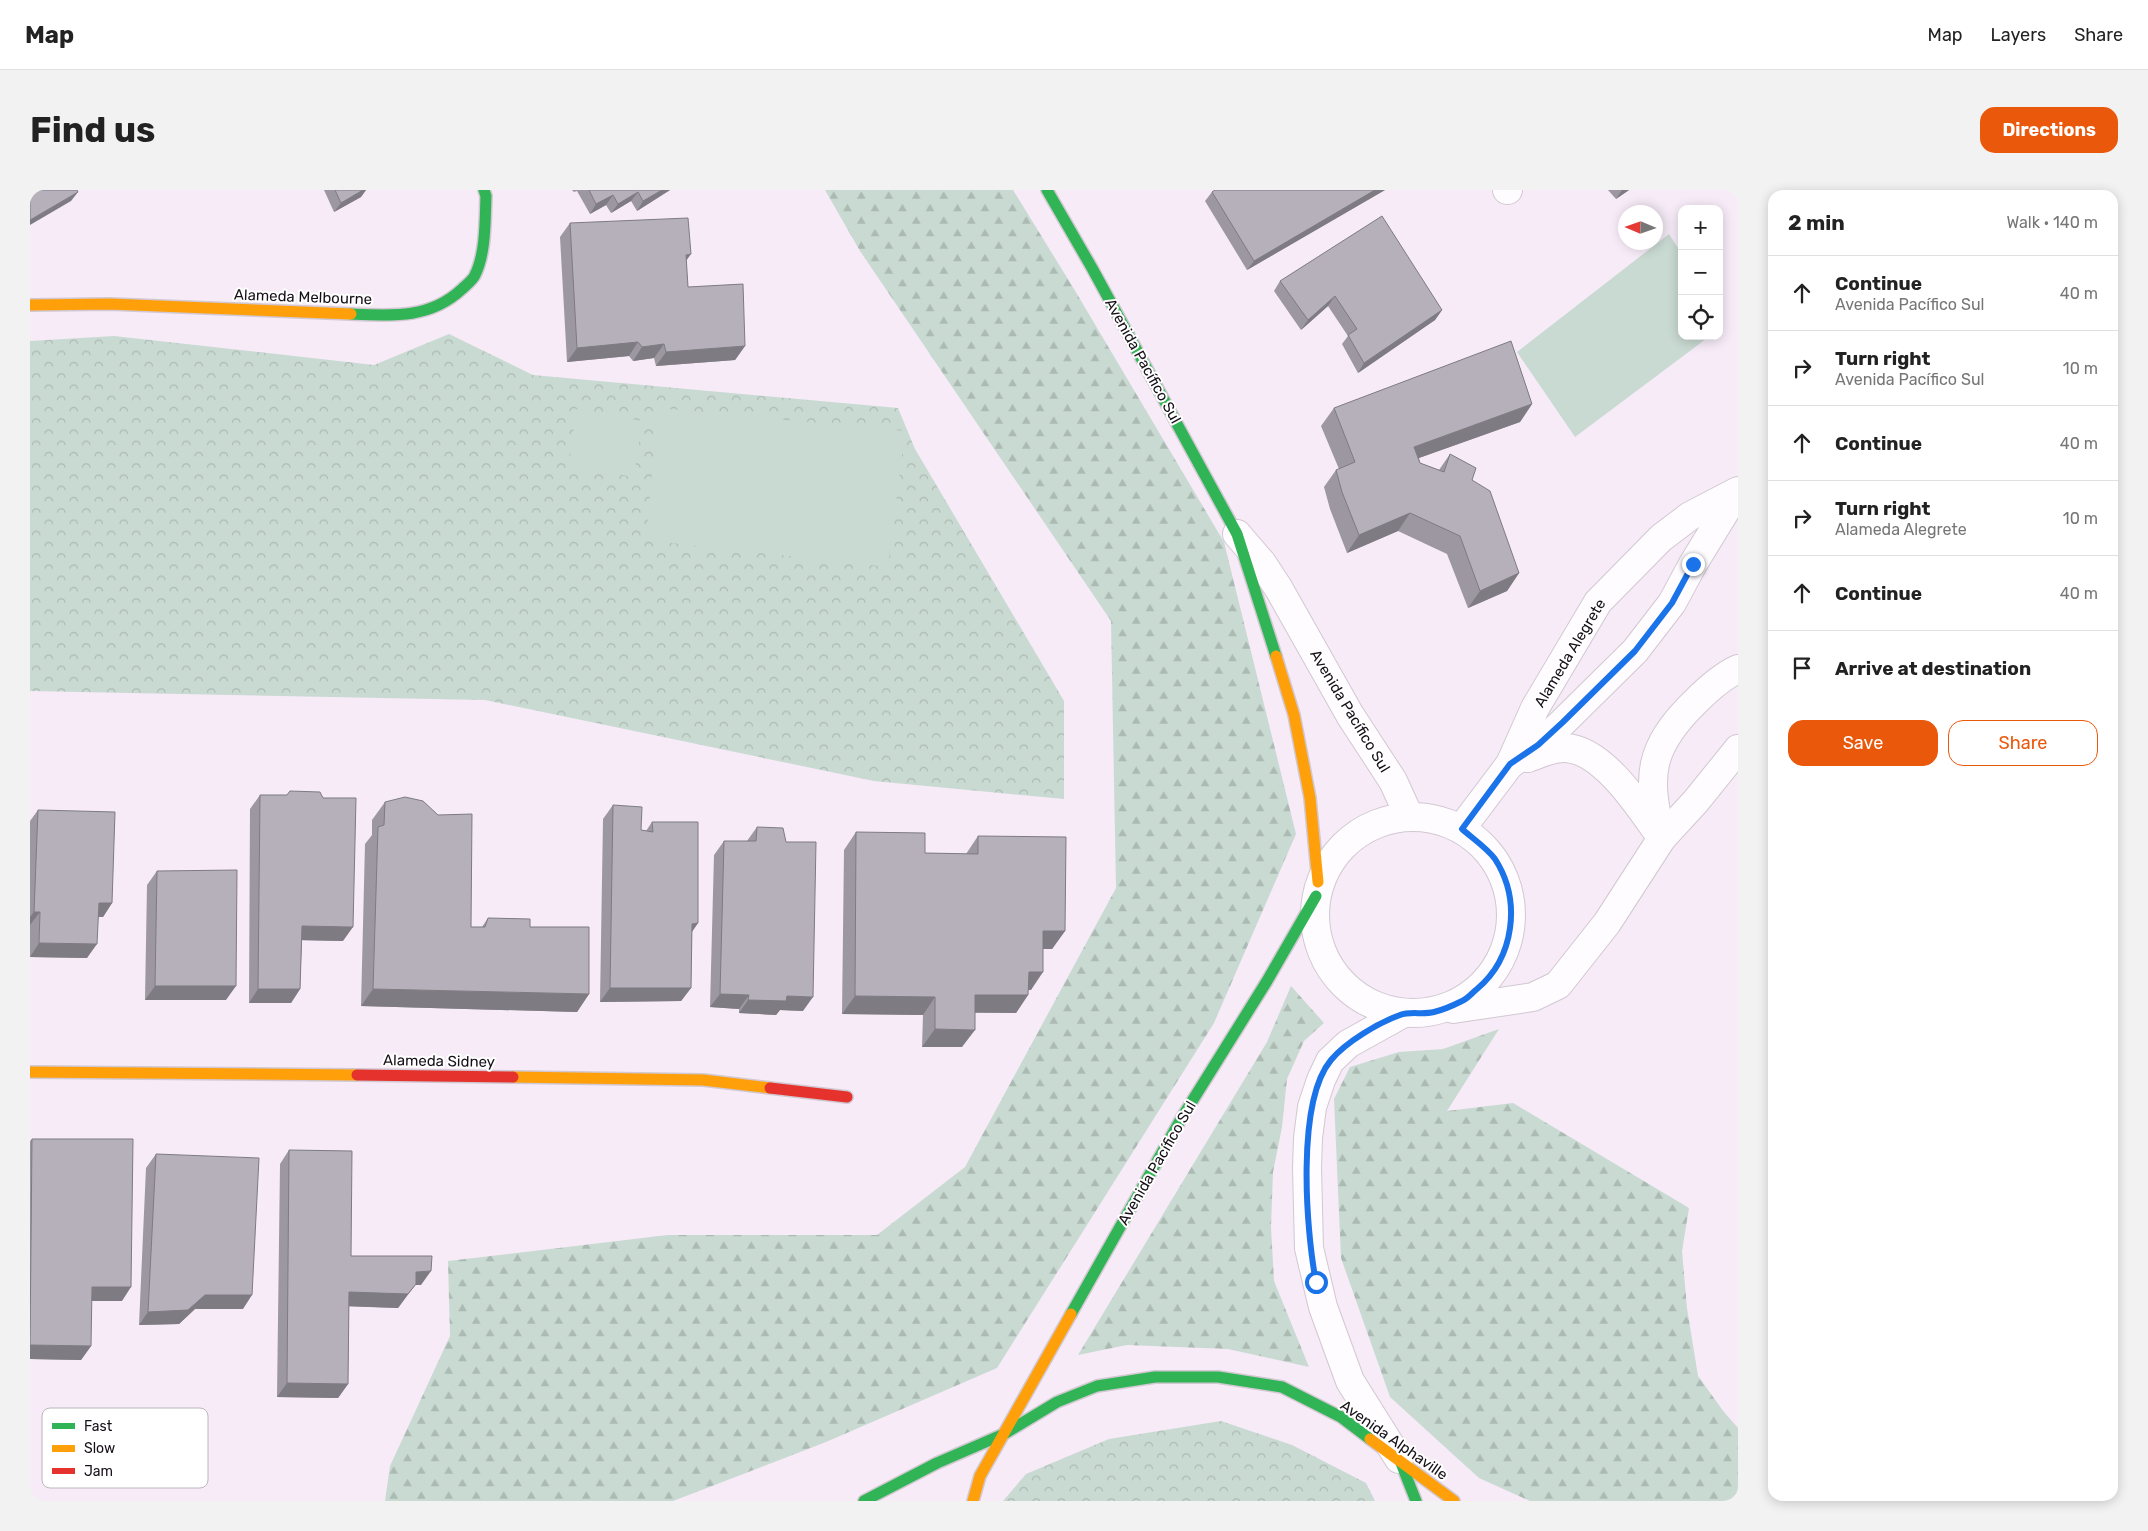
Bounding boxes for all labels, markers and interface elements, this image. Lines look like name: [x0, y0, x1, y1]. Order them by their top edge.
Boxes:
text: Map: [25, 21, 74, 49]
text: Map: [1928, 24, 1963, 46]
text: Layers: [1991, 24, 2046, 46]
text: Share: [2074, 24, 2123, 46]
button: Directions: [1980, 107, 2118, 153]
text: Find us: [30, 109, 155, 151]
north arrow: [1618, 205, 1663, 250]
map controls: [1678, 205, 1723, 340]
button: +: [1678, 205, 1723, 250]
text: 2 min: [1788, 210, 1845, 235]
text: Walk · 140 m: [2007, 213, 2098, 232]
button: −: [1678, 250, 1723, 295]
text: Continue: [1835, 272, 1922, 295]
icon: ahead: [1788, 279, 1816, 307]
text: 40 m: [2060, 284, 2098, 303]
street label: Alameda Melbourne: [234, 286, 372, 308]
street label: Avenida Pacífico Sul: [1101, 295, 1185, 427]
button: locate: [1678, 295, 1723, 340]
text: Avenida Pacífico Sul: [1835, 295, 1984, 314]
text: Turn right: [1835, 347, 1930, 370]
icon: right: [1788, 354, 1816, 382]
text: 10 m: [2063, 359, 2098, 378]
text: Avenida Pacífico Sul: [1835, 370, 1984, 389]
icon: ahead: [1788, 429, 1816, 457]
text: Continue: [1835, 432, 1922, 455]
text: 40 m: [2060, 434, 2098, 453]
text: Turn right: [1835, 497, 1930, 520]
icon: right: [1788, 504, 1816, 532]
text: 10 m: [2063, 509, 2098, 528]
text: Alameda Alegrete: [1835, 520, 1967, 539]
route end: [1682, 553, 1705, 576]
icon: ahead: [1788, 579, 1816, 607]
text: Continue: [1835, 582, 1922, 605]
text: 40 m: [2060, 584, 2098, 603]
street label: Alameda Alegrete: [1531, 595, 1609, 711]
street label: Avenida Pacífico Sul: [1306, 646, 1394, 776]
icon: arrive: [1788, 654, 1816, 682]
text: Arrive at destination: [1835, 657, 2031, 680]
button: Save: [1788, 720, 1938, 766]
button: Share: [1948, 720, 2098, 766]
street label: Alameda Sidney: [383, 1051, 495, 1071]
street label: Avenida Pacífico Sul: [1114, 1098, 1200, 1228]
route start: [1305, 1271, 1328, 1294]
street label: Avenida Alphaville: [1337, 1396, 1451, 1484]
legend: [42, 1408, 208, 1488]
text: Fast: [84, 1418, 113, 1435]
text: Slow: [84, 1440, 115, 1457]
text: Jam: [84, 1463, 113, 1480]

